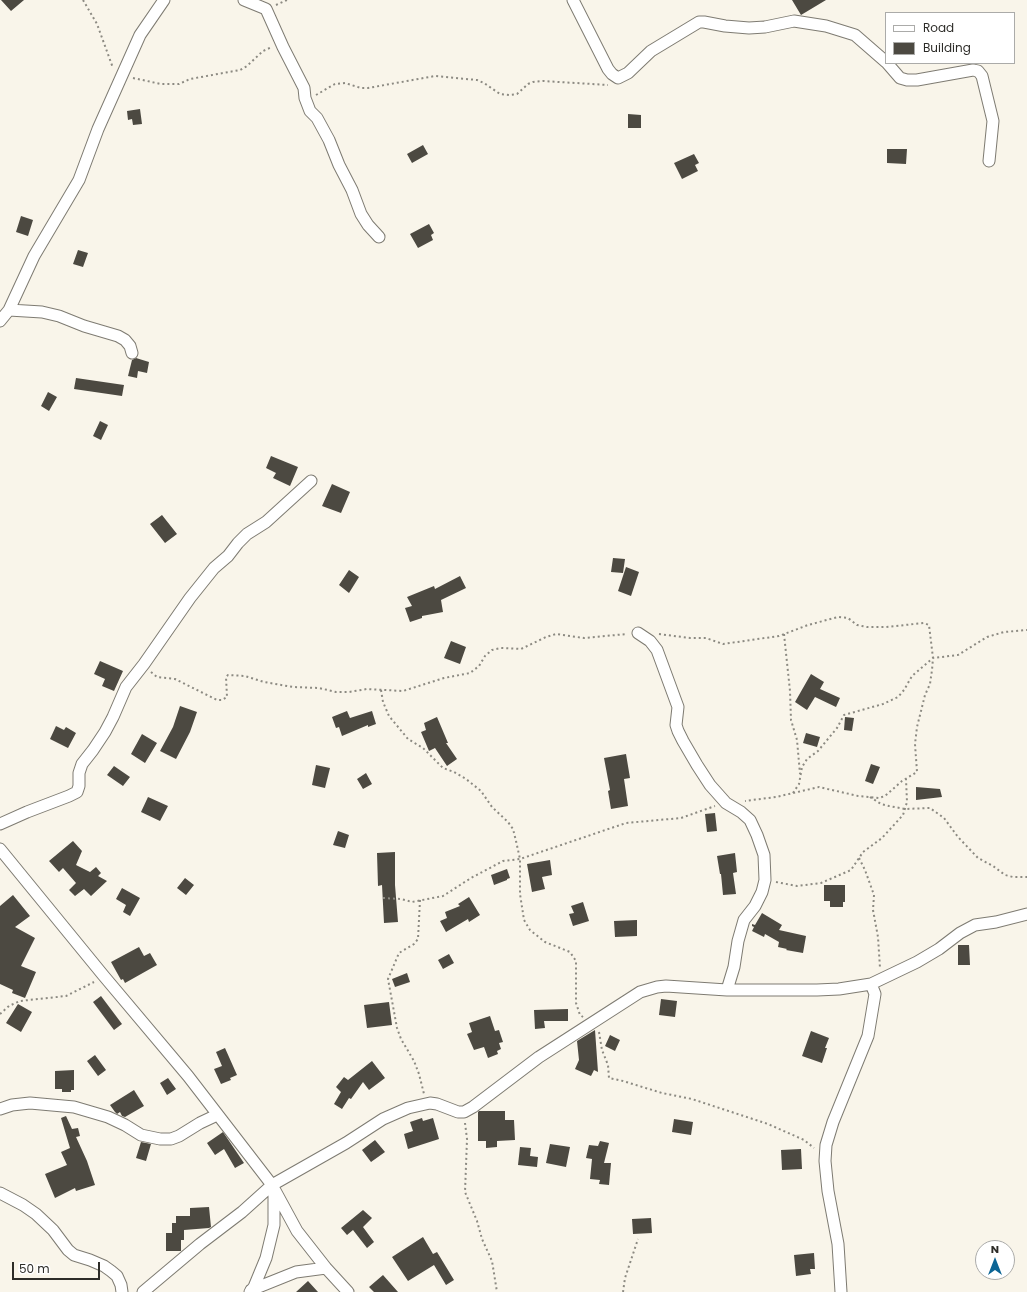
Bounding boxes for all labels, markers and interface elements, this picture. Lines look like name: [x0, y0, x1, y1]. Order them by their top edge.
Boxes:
legend: [885, 12, 1015, 64]
text: Road: [923, 19, 954, 36]
text: Building: [923, 39, 971, 56]
north arrow: [975, 1240, 1015, 1280]
text: N: [991, 1241, 999, 1257]
scale bar: [14, 1254, 102, 1280]
text: 50 m: [19, 1260, 50, 1277]

